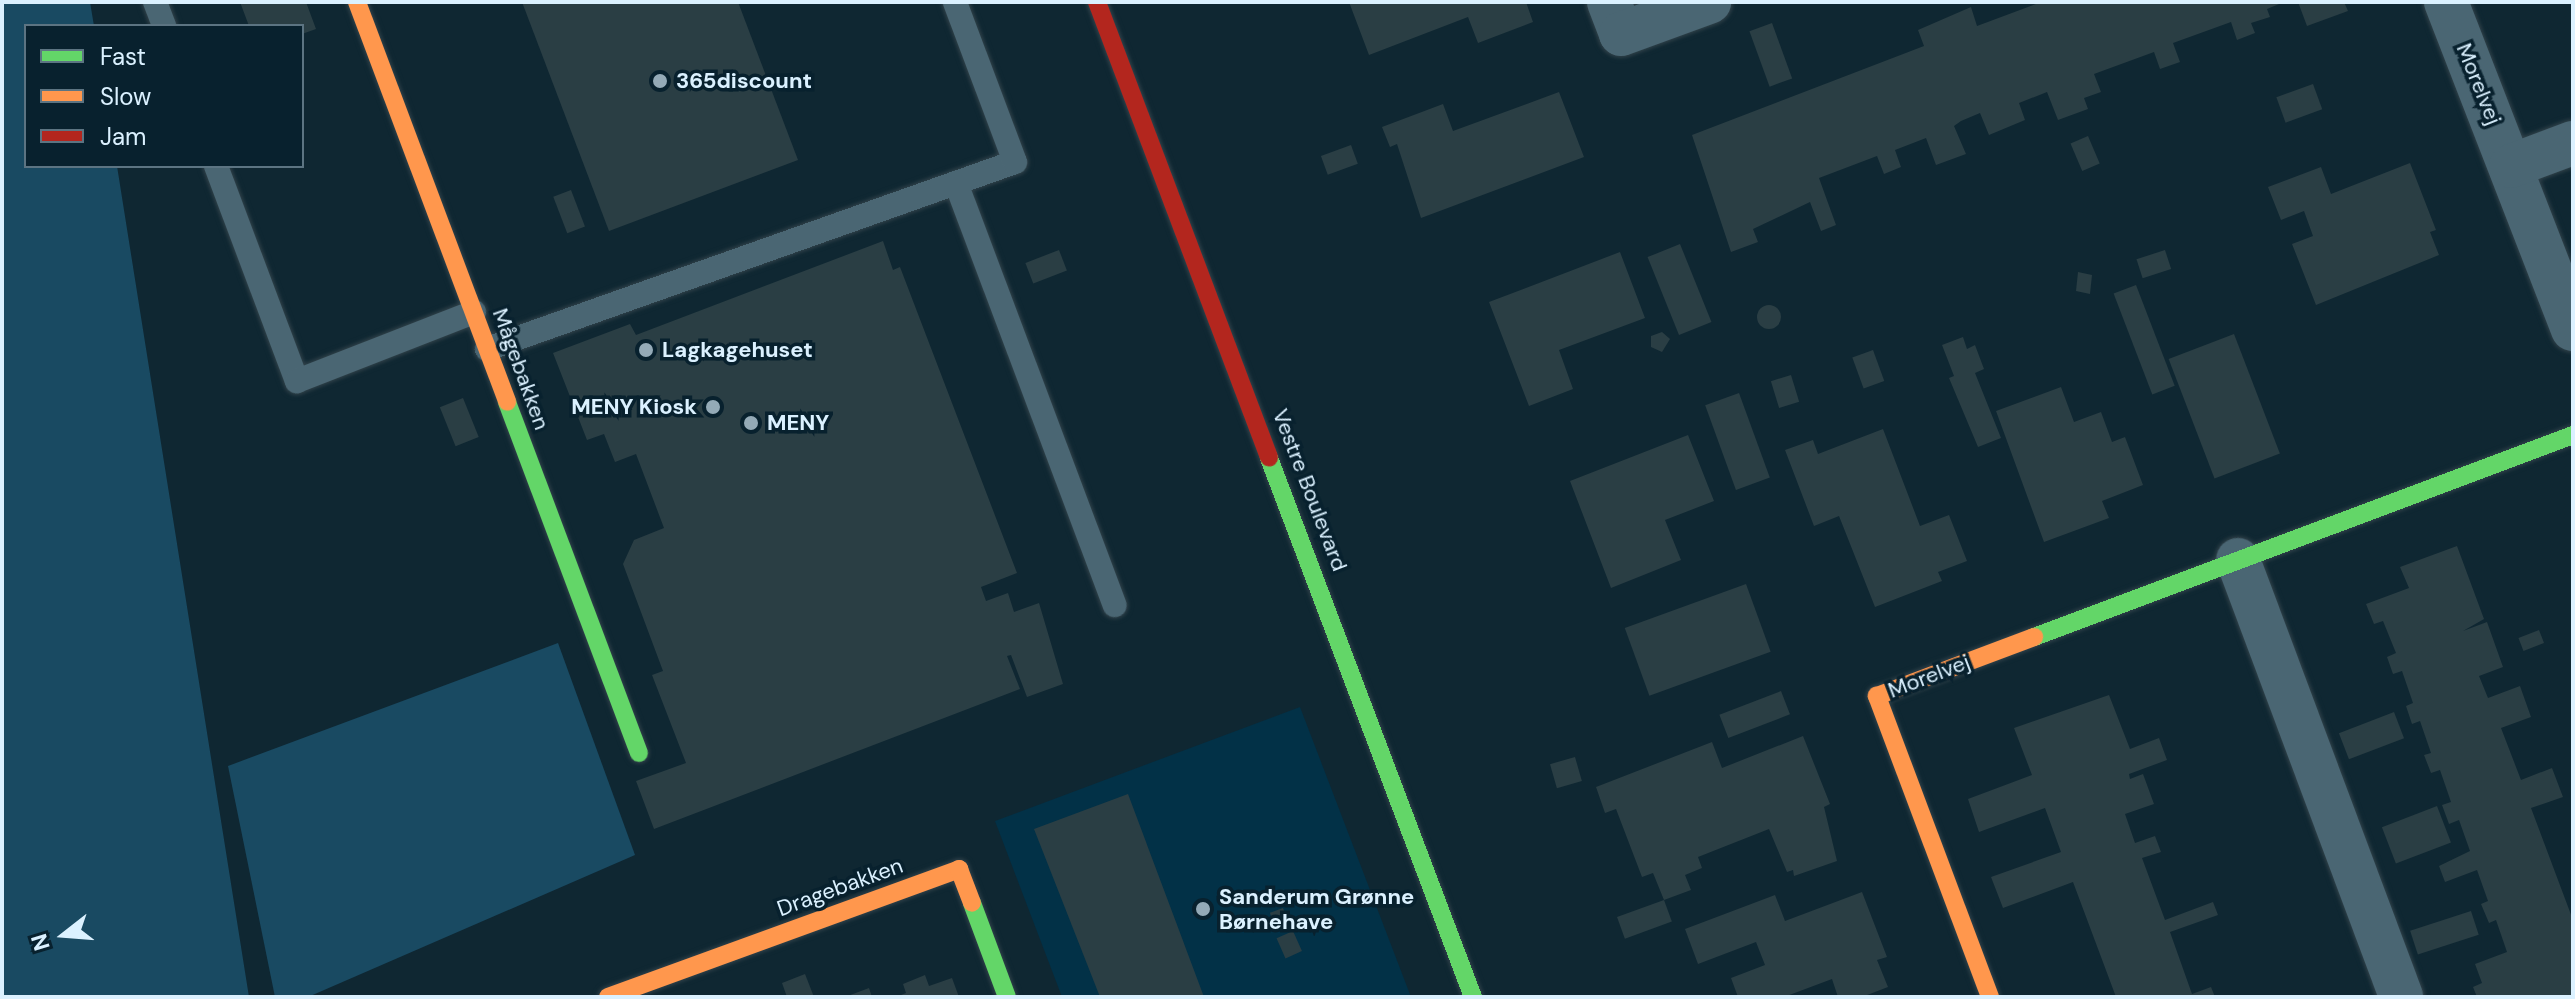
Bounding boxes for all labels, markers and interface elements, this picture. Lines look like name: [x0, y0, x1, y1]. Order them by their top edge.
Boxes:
legend: [24, 24, 304, 168]
street label: Morelvej: [2451, 39, 2507, 129]
text: Fast: [100, 41, 146, 72]
place label: 365discount: [676, 68, 812, 94]
marker: 365discount: [651, 72, 669, 90]
text: Slow: [100, 81, 151, 112]
text: Jam: [100, 121, 146, 152]
street label: Mågebakken: [487, 305, 555, 433]
place label: Lagkagehuset: [662, 337, 813, 363]
marker: Lagkagehuset: [637, 341, 655, 359]
place label: MENY Kiosk: [571, 394, 697, 420]
marker: MENY Kiosk: [704, 398, 722, 416]
street label: Vestre Boulevard: [1267, 405, 1353, 575]
place label: MENY: [767, 410, 829, 436]
marker: MENY: [742, 414, 760, 432]
street label: Morelvej: [1884, 648, 1974, 704]
street label: Dragebakken: [774, 852, 906, 922]
place label: Sanderum Grønne Børnehave: [1219, 883, 1414, 934]
north arrow: [24, 895, 104, 975]
marker: Sanderum Grønne Børnehave: [1194, 900, 1212, 918]
text: N: [24, 930, 57, 954]

